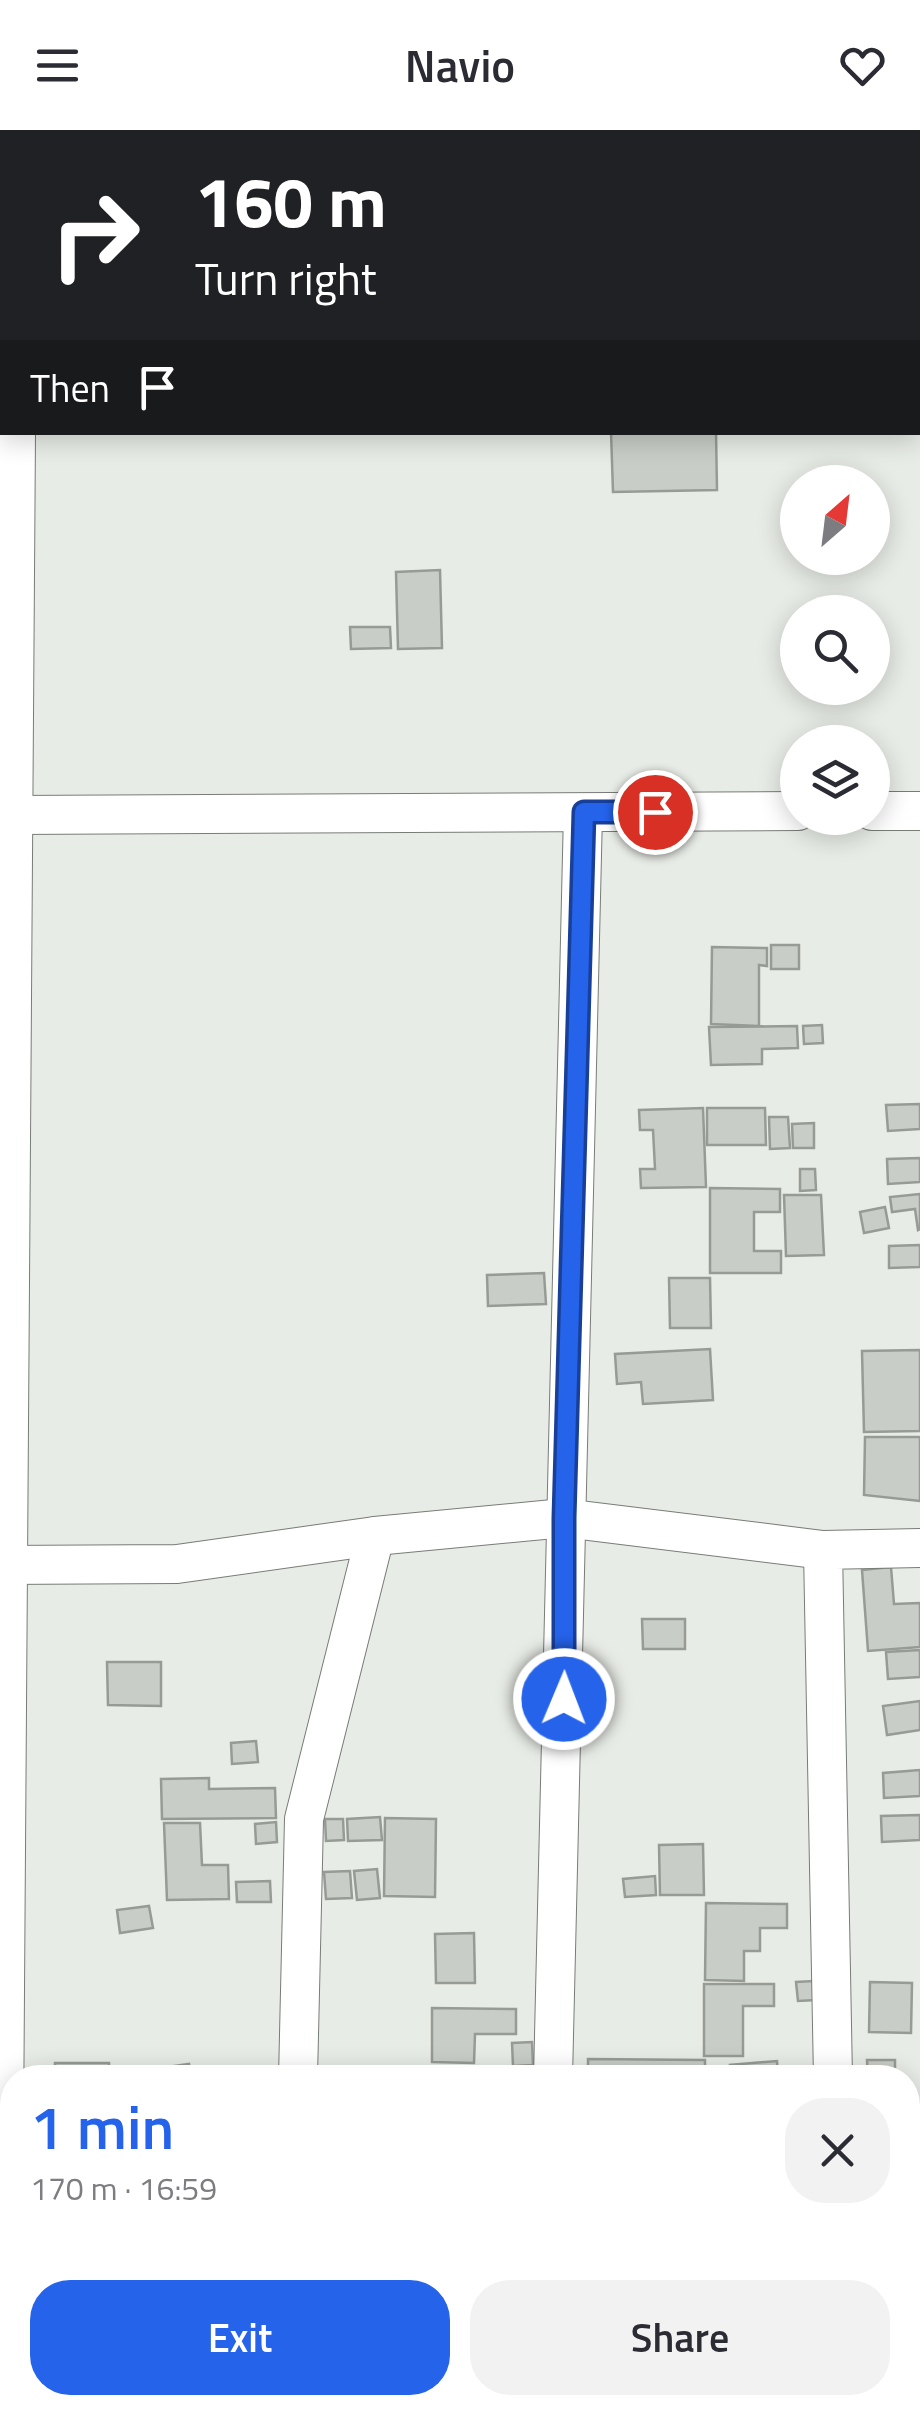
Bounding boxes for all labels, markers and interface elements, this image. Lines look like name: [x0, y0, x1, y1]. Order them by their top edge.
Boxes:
text: Navio: [405, 31, 515, 99]
icon: menu: [30, 38, 85, 93]
icon: heart: [835, 38, 890, 93]
text: 160 m: [195, 148, 387, 254]
icon: right: [30, 170, 160, 300]
text: Turn right: [195, 244, 377, 312]
text: Then: [30, 359, 110, 417]
icon: arrive: [130, 360, 185, 415]
north arrow: [780, 465, 890, 575]
map controls: [780, 465, 890, 835]
button: search: [780, 595, 890, 705]
button: layers: [780, 725, 890, 835]
pin: [613, 770, 698, 855]
icon: arrive: [628, 785, 683, 840]
position arrow: [512, 1647, 616, 1751]
text: 1 min: [30, 2081, 174, 2172]
button: close: [785, 2098, 890, 2203]
text: 170 m · 16:59: [30, 2164, 217, 2212]
button: Exit: [30, 2280, 450, 2395]
button: Share: [470, 2280, 890, 2395]

